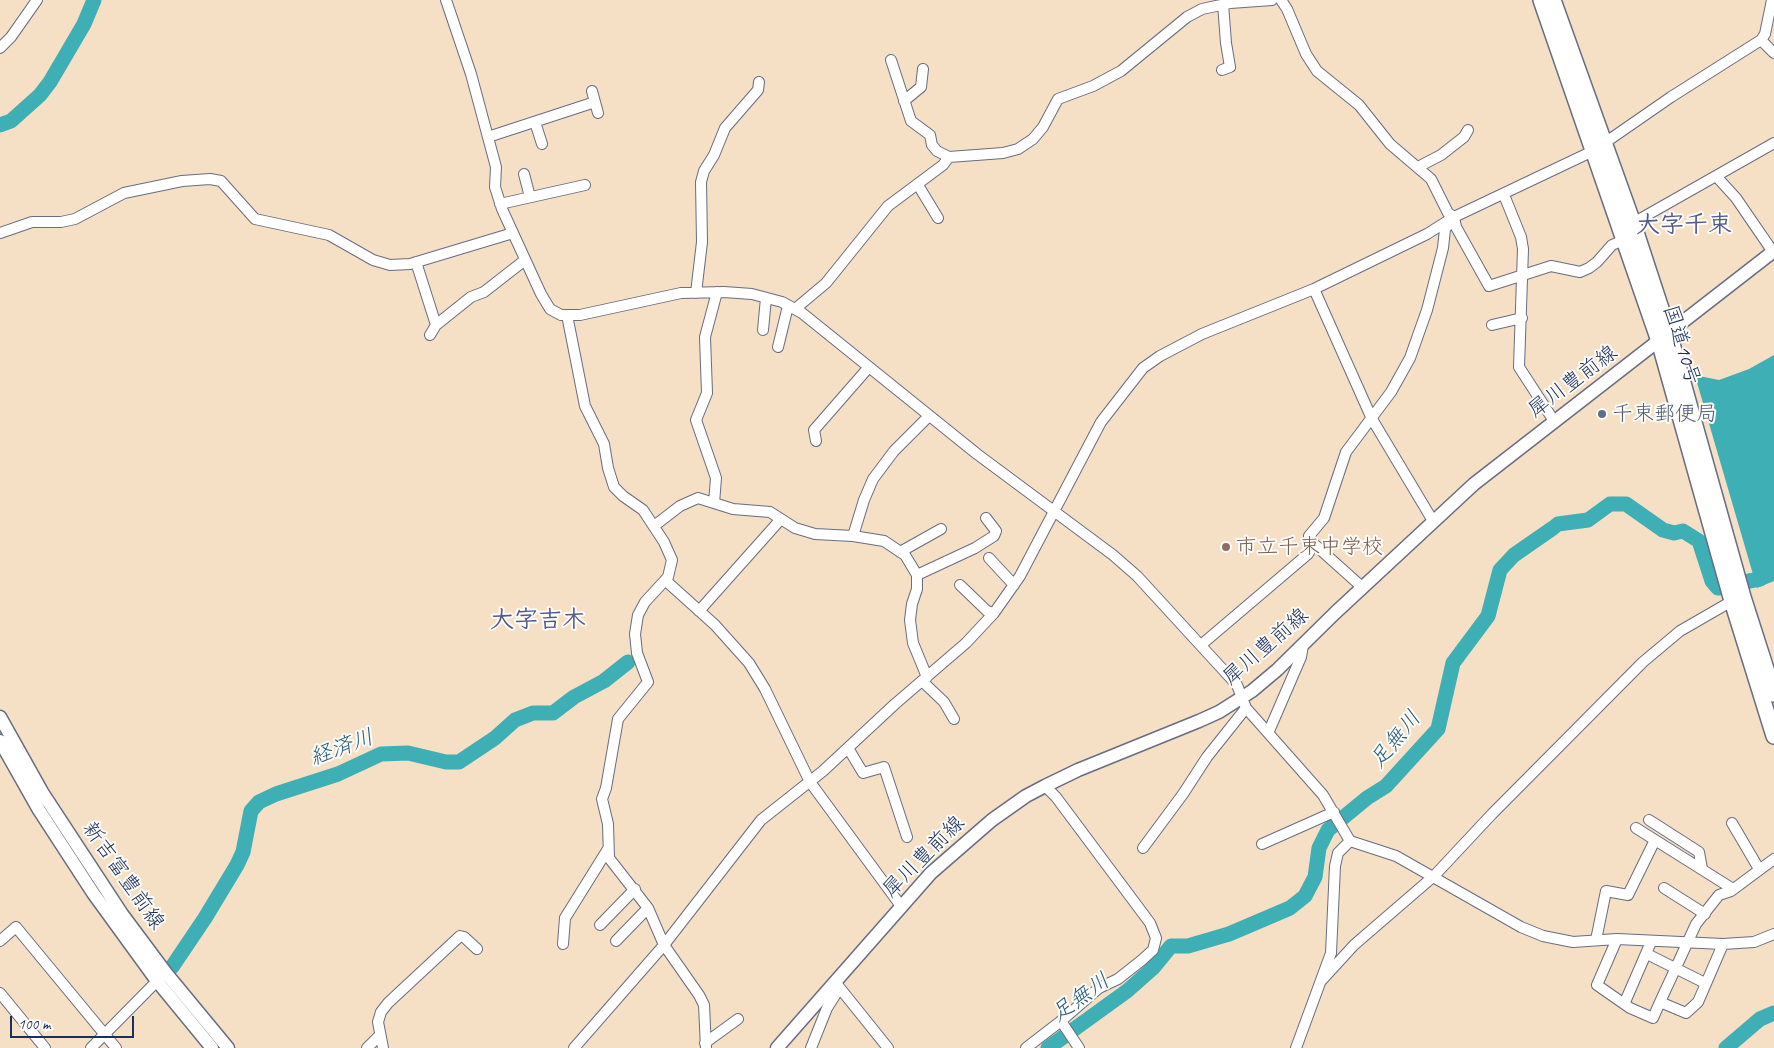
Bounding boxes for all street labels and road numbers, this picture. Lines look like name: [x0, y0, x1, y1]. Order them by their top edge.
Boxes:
street label: 国道10号: [1657, 302, 1705, 388]
street label: 犀川豊前線: [1523, 340, 1623, 424]
street label: 犀川豊前線: [1218, 603, 1314, 691]
street label: 犀川豊前線: [878, 811, 970, 903]
street label: 新吉富豊前線: [77, 817, 169, 935]

